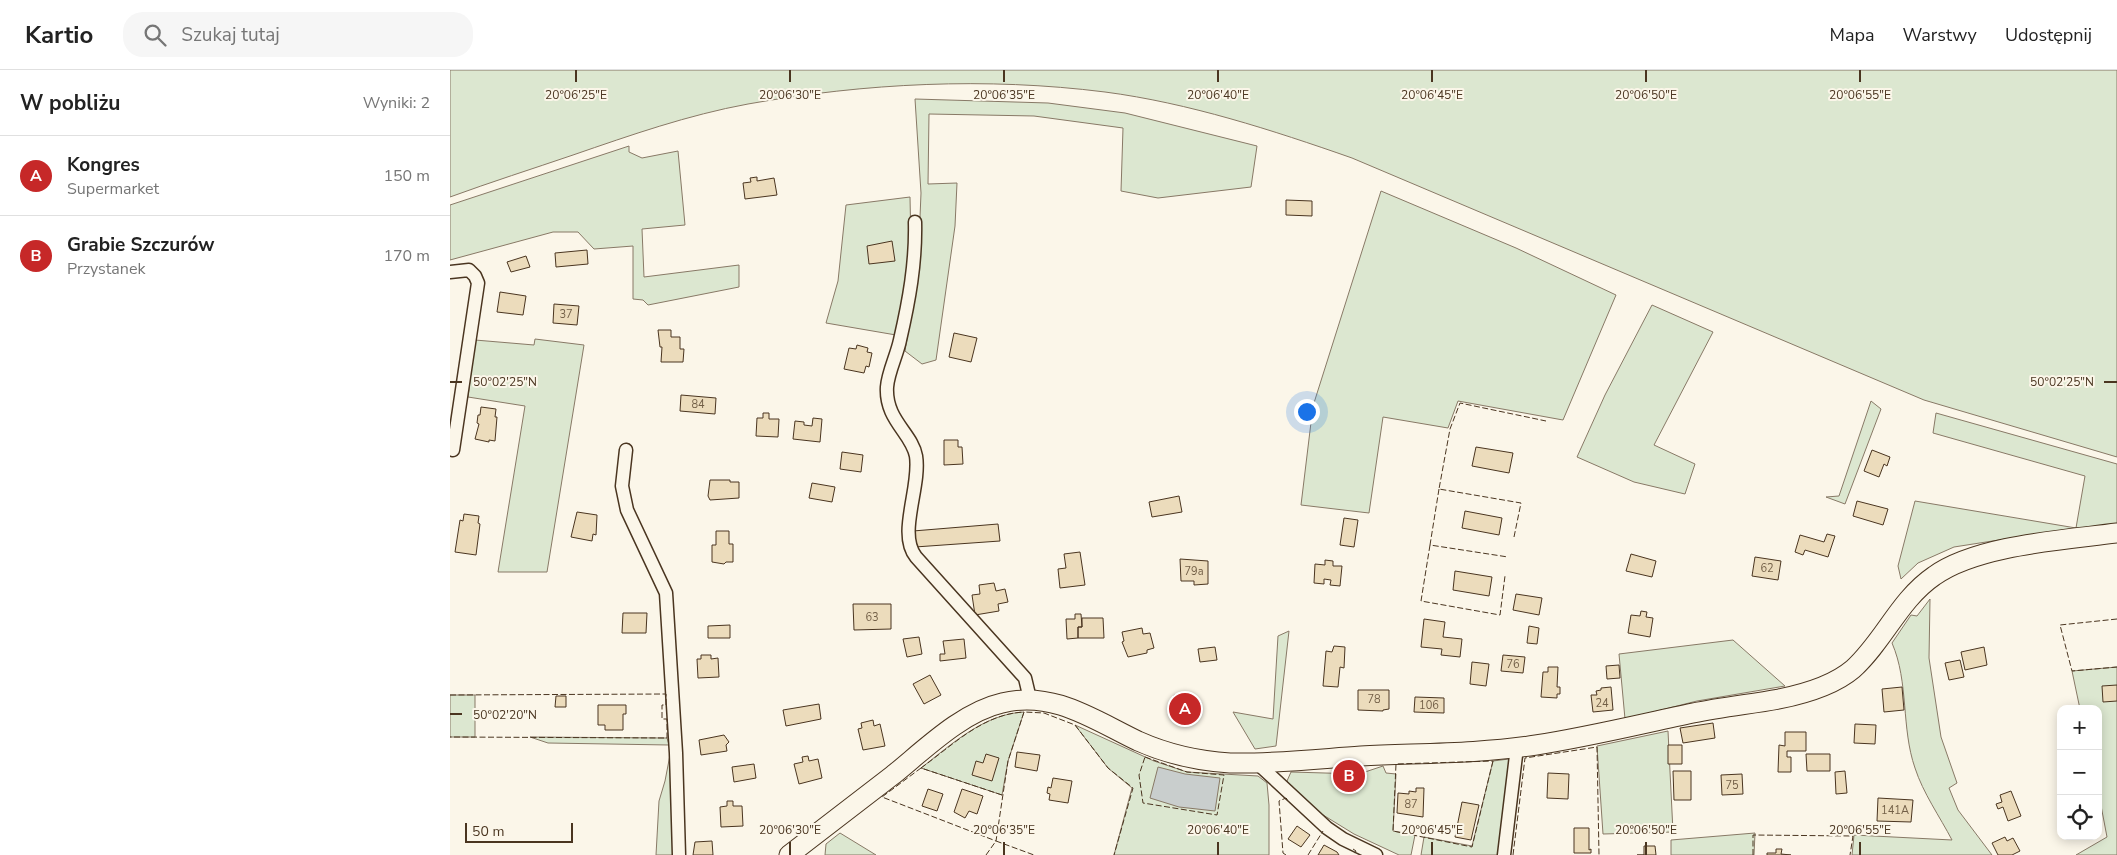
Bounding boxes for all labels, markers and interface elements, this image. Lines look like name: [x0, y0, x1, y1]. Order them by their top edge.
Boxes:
search box: [123, 12, 473, 57]
text: Kartio: [25, 19, 93, 51]
icon: search: [141, 21, 169, 49]
text: Szukaj tutaj: [181, 22, 280, 48]
text: Mapa: [1830, 23, 1874, 47]
text: Warstwy: [1902, 23, 1977, 47]
text: Udostępnij: [2005, 23, 2092, 47]
text: 20°06'25"E: [545, 87, 607, 103]
text: 20°06'30"E: [759, 87, 821, 103]
text: 20°06'35"E: [973, 87, 1035, 103]
text: 20°06'40"E: [1187, 87, 1249, 103]
text: 20°06'45"E: [1401, 87, 1463, 103]
text: 20°06'50"E: [1615, 87, 1677, 103]
text: 20°06'55"E: [1829, 87, 1891, 103]
text: W pobliżu: [20, 89, 121, 117]
text: Wyniki: 2: [363, 92, 430, 114]
text: Kongres: [67, 152, 140, 178]
text: A: [30, 165, 42, 187]
text: 150 m: [383, 165, 430, 187]
text: Supermarket: [67, 178, 159, 200]
text: Grabie Szczurów: [67, 232, 214, 258]
text: B: [30, 245, 42, 267]
text: 170 m: [383, 245, 430, 267]
text: Przystanek: [67, 258, 145, 280]
house number: 37: [559, 307, 573, 322]
text: 50°02'25"N: [473, 374, 537, 390]
text: 50°02'25"N: [2030, 374, 2094, 390]
house number: 84: [691, 397, 705, 412]
your location: [1294, 399, 1320, 425]
house number: 62: [1760, 561, 1774, 576]
house number: 79a: [1184, 564, 1204, 579]
house number: 63: [865, 610, 879, 625]
house number: 76: [1506, 657, 1520, 672]
pin: A: [1169, 690, 1201, 728]
house number: 78: [1367, 692, 1381, 707]
house number: 24: [1595, 696, 1609, 711]
house number: 106: [1419, 698, 1439, 713]
map controls: [2057, 705, 2102, 840]
button: +: [2057, 705, 2102, 750]
text: 50°02'20"N: [473, 707, 537, 723]
button: −: [2057, 750, 2102, 795]
pin: B: [1333, 757, 1365, 795]
house number: 75: [1725, 778, 1739, 793]
button: locate: [2057, 795, 2102, 840]
house number: 87: [1404, 797, 1418, 812]
house number: 141A: [1881, 803, 1909, 818]
scale bar: [465, 820, 572, 843]
text: 50 m: [472, 822, 504, 841]
text: 20°06'30"E: [759, 822, 821, 838]
text: 20°06'35"E: [973, 822, 1035, 838]
text: 20°06'40"E: [1187, 822, 1249, 838]
text: 20°06'45"E: [1401, 822, 1463, 838]
text: 20°06'50"E: [1615, 822, 1677, 838]
text: 20°06'55"E: [1829, 822, 1891, 838]

